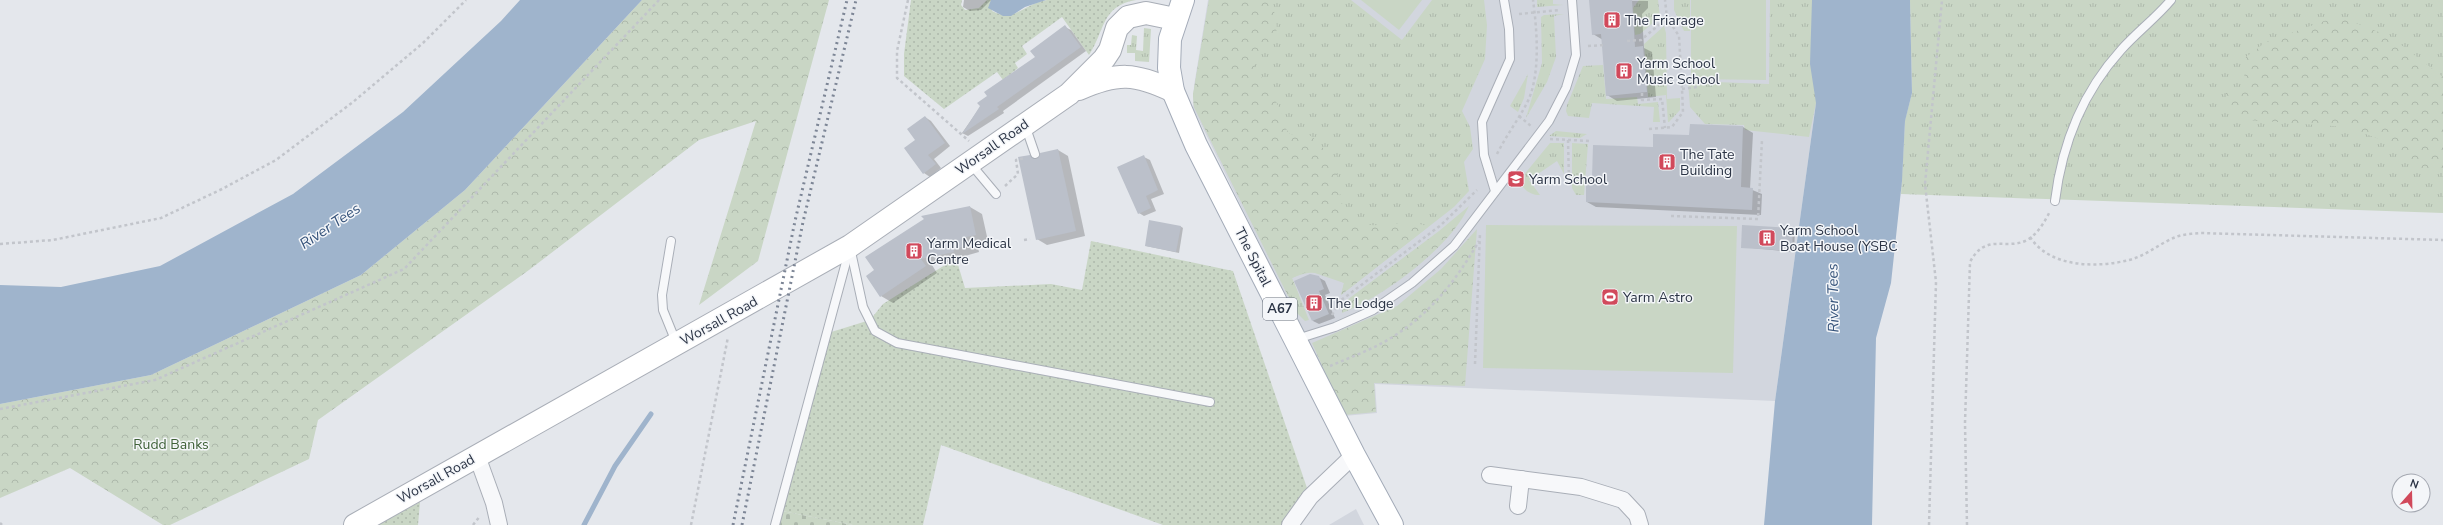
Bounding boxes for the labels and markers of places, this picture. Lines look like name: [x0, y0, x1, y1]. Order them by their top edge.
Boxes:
building icon: The Friarage: [1602, 10, 1622, 30]
place label: The Friarage: [1625, 11, 1704, 30]
place label: Yarm School Music School: [1636, 54, 1720, 89]
building icon: Yarm School Music School: [1614, 61, 1634, 81]
place label: The Tate Building: [1680, 145, 1734, 180]
building icon: The Tate Building: [1657, 152, 1677, 172]
school or university icon: Yarm School: [1506, 169, 1526, 189]
place label: Yarm School: [1528, 170, 1608, 189]
place label: Yarm School Boat House (YSBC: [1779, 221, 1898, 256]
building icon: Yarm School Boat House (YSBC: [1757, 228, 1777, 248]
place label: Yarm Medical Centre: [926, 234, 1012, 269]
building icon: Yarm Medical Centre: [904, 241, 924, 261]
sports icon: Yarm Astro: [1600, 287, 1620, 307]
place label: Yarm Astro: [1622, 288, 1693, 307]
building icon: The Lodge: [1304, 293, 1324, 313]
place label: The Lodge: [1327, 294, 1394, 313]

